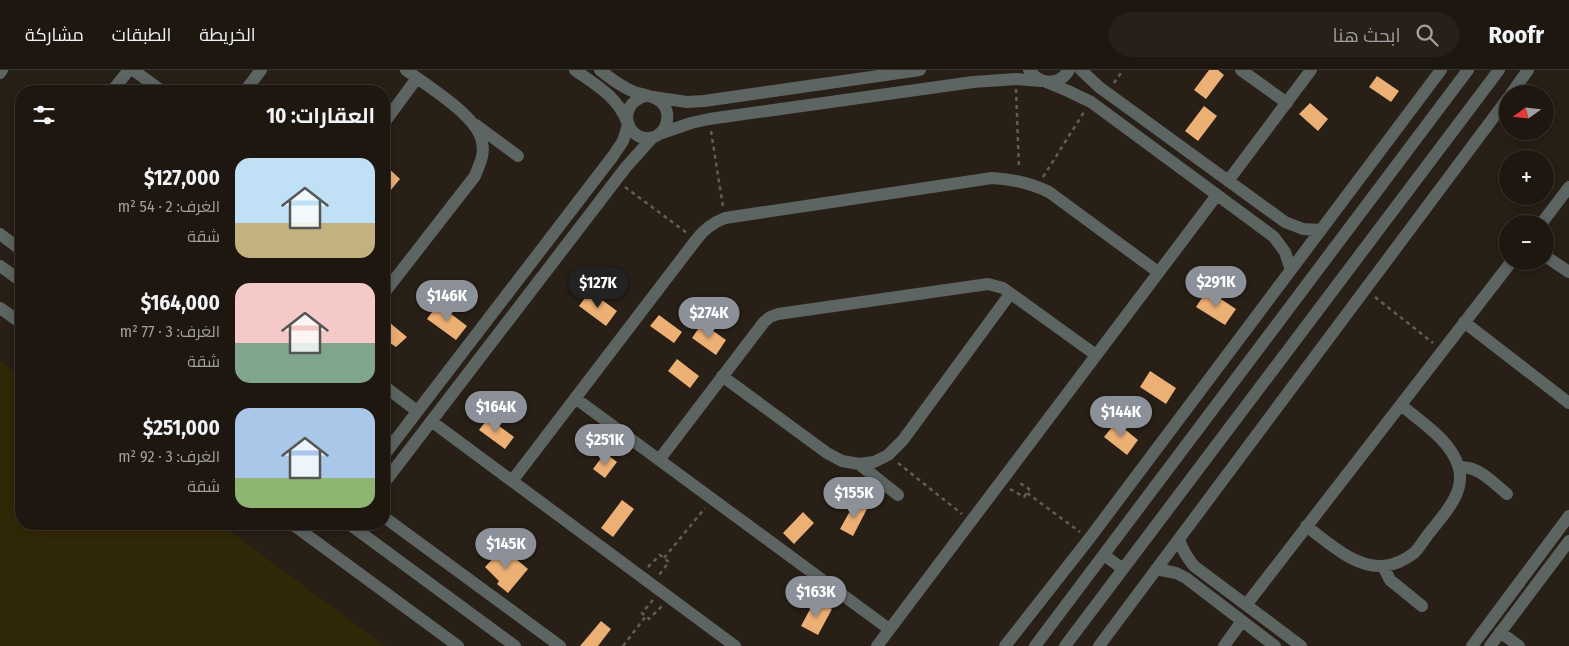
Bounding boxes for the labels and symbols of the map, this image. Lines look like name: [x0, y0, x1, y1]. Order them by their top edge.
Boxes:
north arrow: [1499, 85, 1554, 140]
pin: $127K: [563, 266, 633, 309]
pin: $291K: [1181, 266, 1251, 308]
pin: $146K: [412, 280, 482, 322]
pin: $274K: [674, 296, 744, 339]
pin: $164K: [461, 390, 531, 433]
pin: $144K: [1086, 396, 1156, 438]
pin: $251K: [570, 424, 640, 466]
pin: $155K: [819, 476, 889, 519]
pin: $145K: [471, 528, 541, 570]
pin: $163K: [781, 576, 851, 618]

